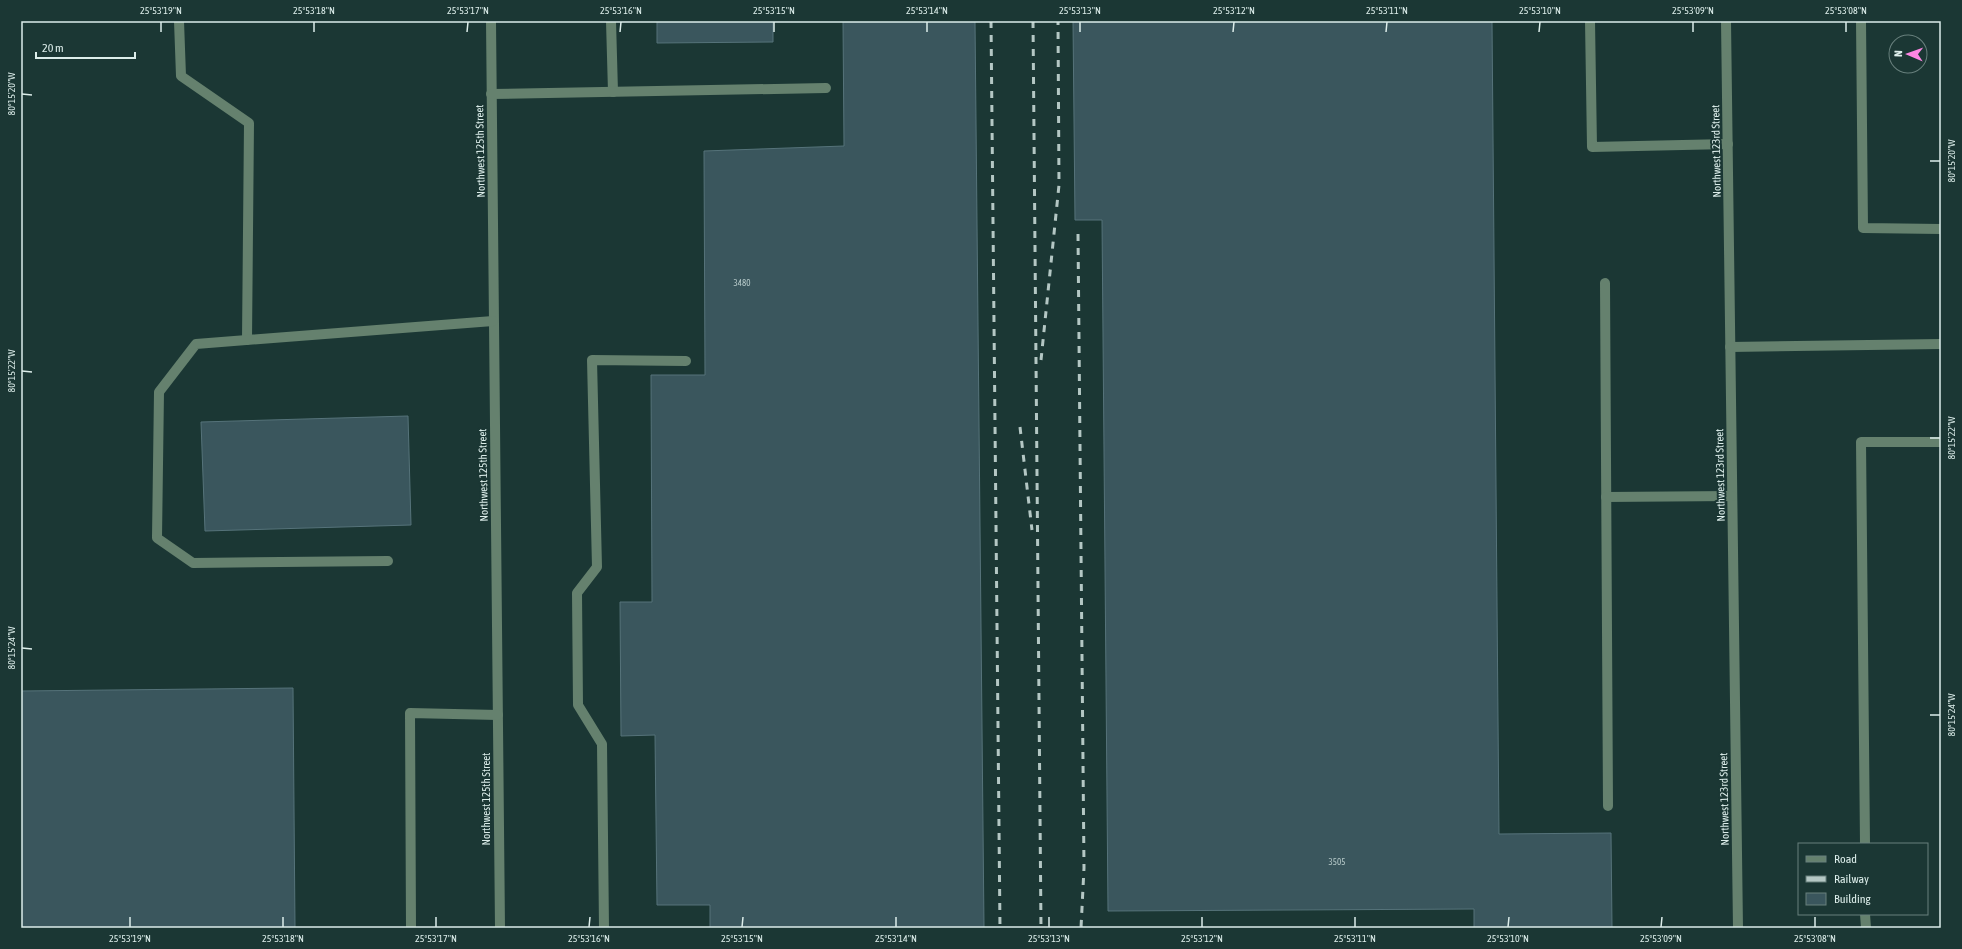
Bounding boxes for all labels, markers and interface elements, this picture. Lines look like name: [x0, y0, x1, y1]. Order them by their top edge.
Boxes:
text: 25°53'19"N: [140, 5, 182, 16]
text: 25°53'18"N: [293, 5, 335, 16]
text: 25°53'17"N: [447, 5, 489, 16]
text: 25°53'16"N: [600, 5, 642, 16]
text: 25°53'15"N: [753, 5, 795, 16]
text: 25°53'14"N: [906, 5, 948, 16]
text: 25°53'13"N: [1059, 5, 1101, 16]
text: 25°53'12"N: [1213, 5, 1255, 16]
text: 25°53'11"N: [1366, 5, 1408, 16]
text: 25°53'10"N: [1519, 5, 1561, 16]
text: 25°53'09"N: [1672, 5, 1714, 16]
text: 25°53'08"N: [1825, 5, 1867, 16]
scale bar: [36, 34, 135, 60]
north arrow: [1888, 34, 1928, 74]
text: 20 m: [42, 41, 64, 55]
text: N: [1892, 50, 1904, 57]
text: 80°15'20"W: [6, 72, 17, 116]
street label: Northwest 125th Street: [473, 104, 487, 198]
street label: Northwest 123rd Street: [1709, 104, 1723, 198]
text: 80°15'20"W: [1946, 139, 1957, 183]
house number: 3480: [734, 278, 750, 288]
text: 80°15'22"W: [6, 349, 17, 393]
text: 80°15'22"W: [1946, 416, 1957, 460]
street label: Northwest 125th Street: [476, 428, 490, 522]
street label: Northwest 123rd Street: [1713, 428, 1727, 522]
text: 80°15'24"W: [6, 626, 17, 670]
text: 80°15'24"W: [1946, 693, 1957, 737]
street label: Northwest 123rd Street: [1717, 752, 1731, 846]
street label: Northwest 125th Street: [480, 753, 492, 845]
legend: [1798, 843, 1928, 915]
text: Road: [1834, 852, 1857, 866]
house number: 3505: [1329, 857, 1345, 867]
text: Railway: [1834, 872, 1869, 886]
text: Building: [1834, 892, 1872, 906]
text: 25°53'19"N: [109, 933, 151, 944]
text: 25°53'18"N: [262, 933, 304, 944]
text: 25°53'17"N: [415, 933, 457, 944]
text: 25°53'16"N: [568, 933, 610, 944]
text: 25°53'15"N: [721, 933, 763, 944]
text: 25°53'14"N: [875, 933, 917, 944]
text: 25°53'13"N: [1028, 933, 1070, 944]
text: 25°53'12"N: [1181, 933, 1223, 944]
text: 25°53'11"N: [1334, 933, 1376, 944]
text: 25°53'10"N: [1487, 933, 1529, 944]
text: 25°53'09"N: [1640, 933, 1682, 944]
text: 25°53'08"N: [1794, 933, 1836, 944]

